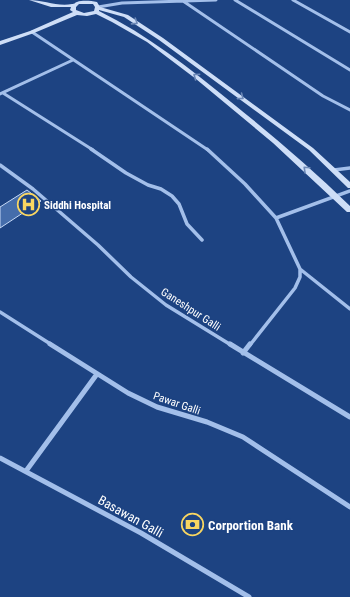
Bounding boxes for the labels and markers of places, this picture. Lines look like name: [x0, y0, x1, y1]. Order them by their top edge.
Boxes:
hospital icon: Siddhi Hospital: [15, 192, 41, 218]
place label: Siddhi Hospital: [44, 199, 111, 212]
bank icon: Corportion Bank: [180, 512, 206, 538]
place label: Corportion Bank: [208, 518, 294, 533]

